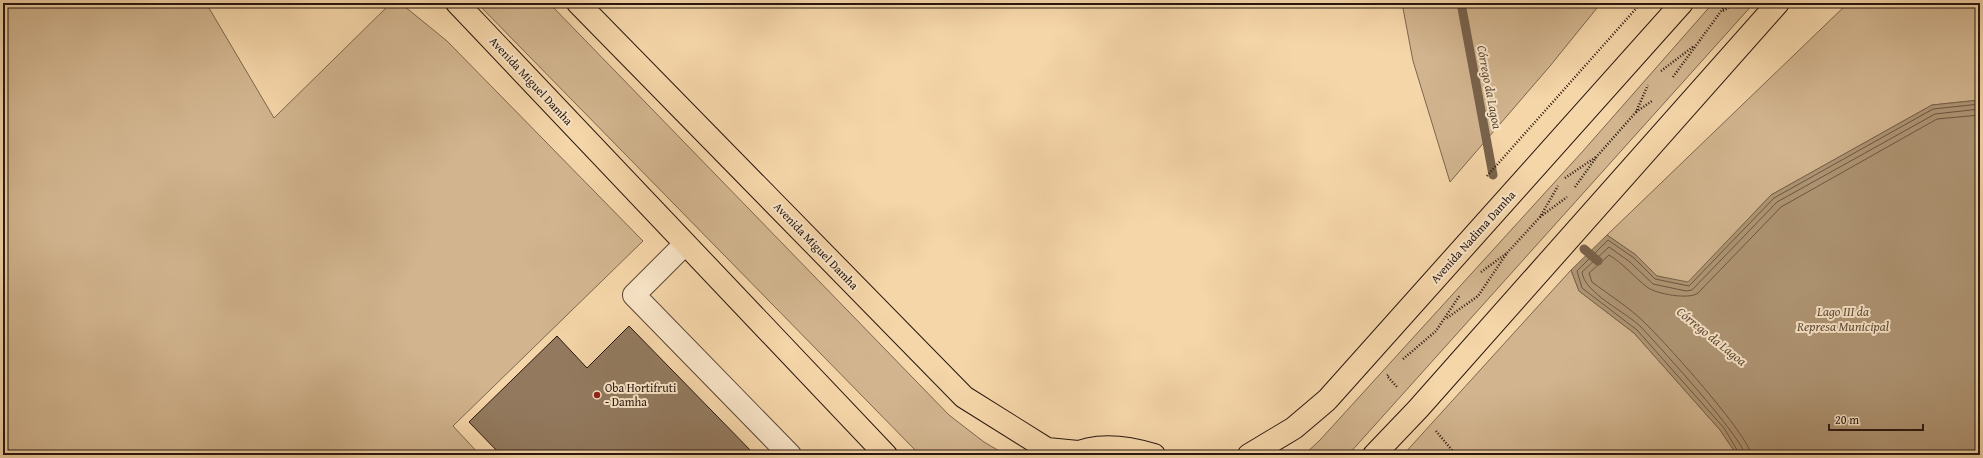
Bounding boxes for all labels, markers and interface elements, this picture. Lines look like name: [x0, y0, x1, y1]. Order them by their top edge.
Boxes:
street label: Avenida Miguel Damha: [486, 33, 577, 129]
water label: Córrego da Lagoa: [1472, 44, 1507, 131]
street label: Avenida Nadima Damha: [1426, 186, 1519, 287]
street label: Avenida Miguel Damha: [770, 198, 863, 293]
water label: Córrego da Lagoa: [1673, 302, 1751, 371]
water label: Lago III da Represa Municipal: [1796, 302, 1889, 336]
place label: Oba Hortifruti - Damha: [605, 379, 677, 410]
marker: Oba Hortifruti - Damha: [592, 390, 602, 400]
scale bar: [1829, 406, 1923, 432]
text: 20 m: [1835, 411, 1859, 428]

